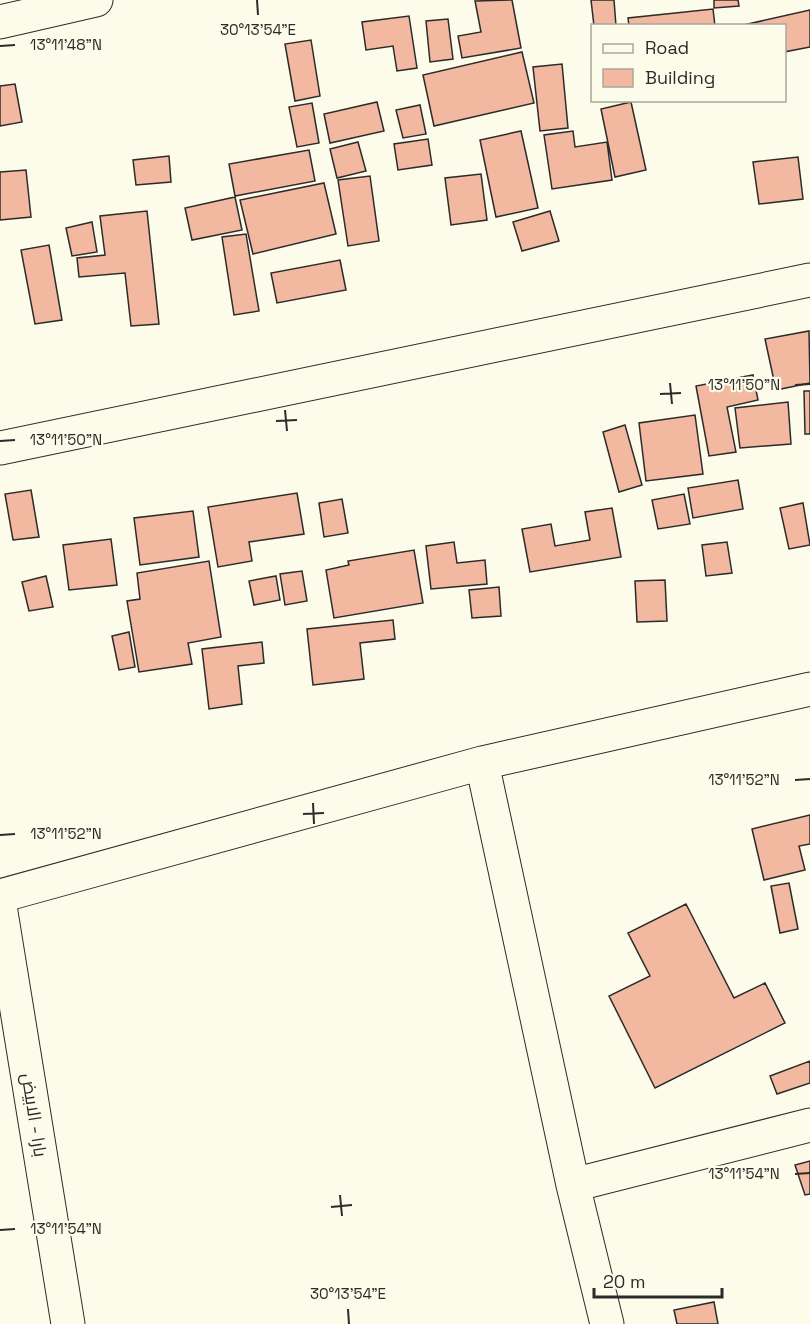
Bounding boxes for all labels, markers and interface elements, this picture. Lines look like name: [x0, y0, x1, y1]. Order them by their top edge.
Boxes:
text: 30°13'54"E: [220, 20, 296, 39]
legend: [591, 24, 786, 102]
text: 13°11'48"N: [30, 35, 102, 54]
text: Road: [645, 36, 689, 59]
text: Building: [645, 66, 715, 89]
text: 13°11'50"N: [708, 375, 780, 394]
text: 13°11'50"N: [30, 430, 102, 449]
text: 13°11'52"N: [708, 770, 780, 789]
text: 13°11'52"N: [30, 824, 102, 843]
street label: بارا - الابيض: [17, 1071, 52, 1159]
text: 13°11'54"N: [708, 1164, 780, 1183]
text: 13°11'54"N: [30, 1219, 102, 1238]
scale bar: [594, 1261, 722, 1299]
text: 20 m: [603, 1270, 646, 1293]
text: 30°13'54"E: [310, 1284, 386, 1303]

